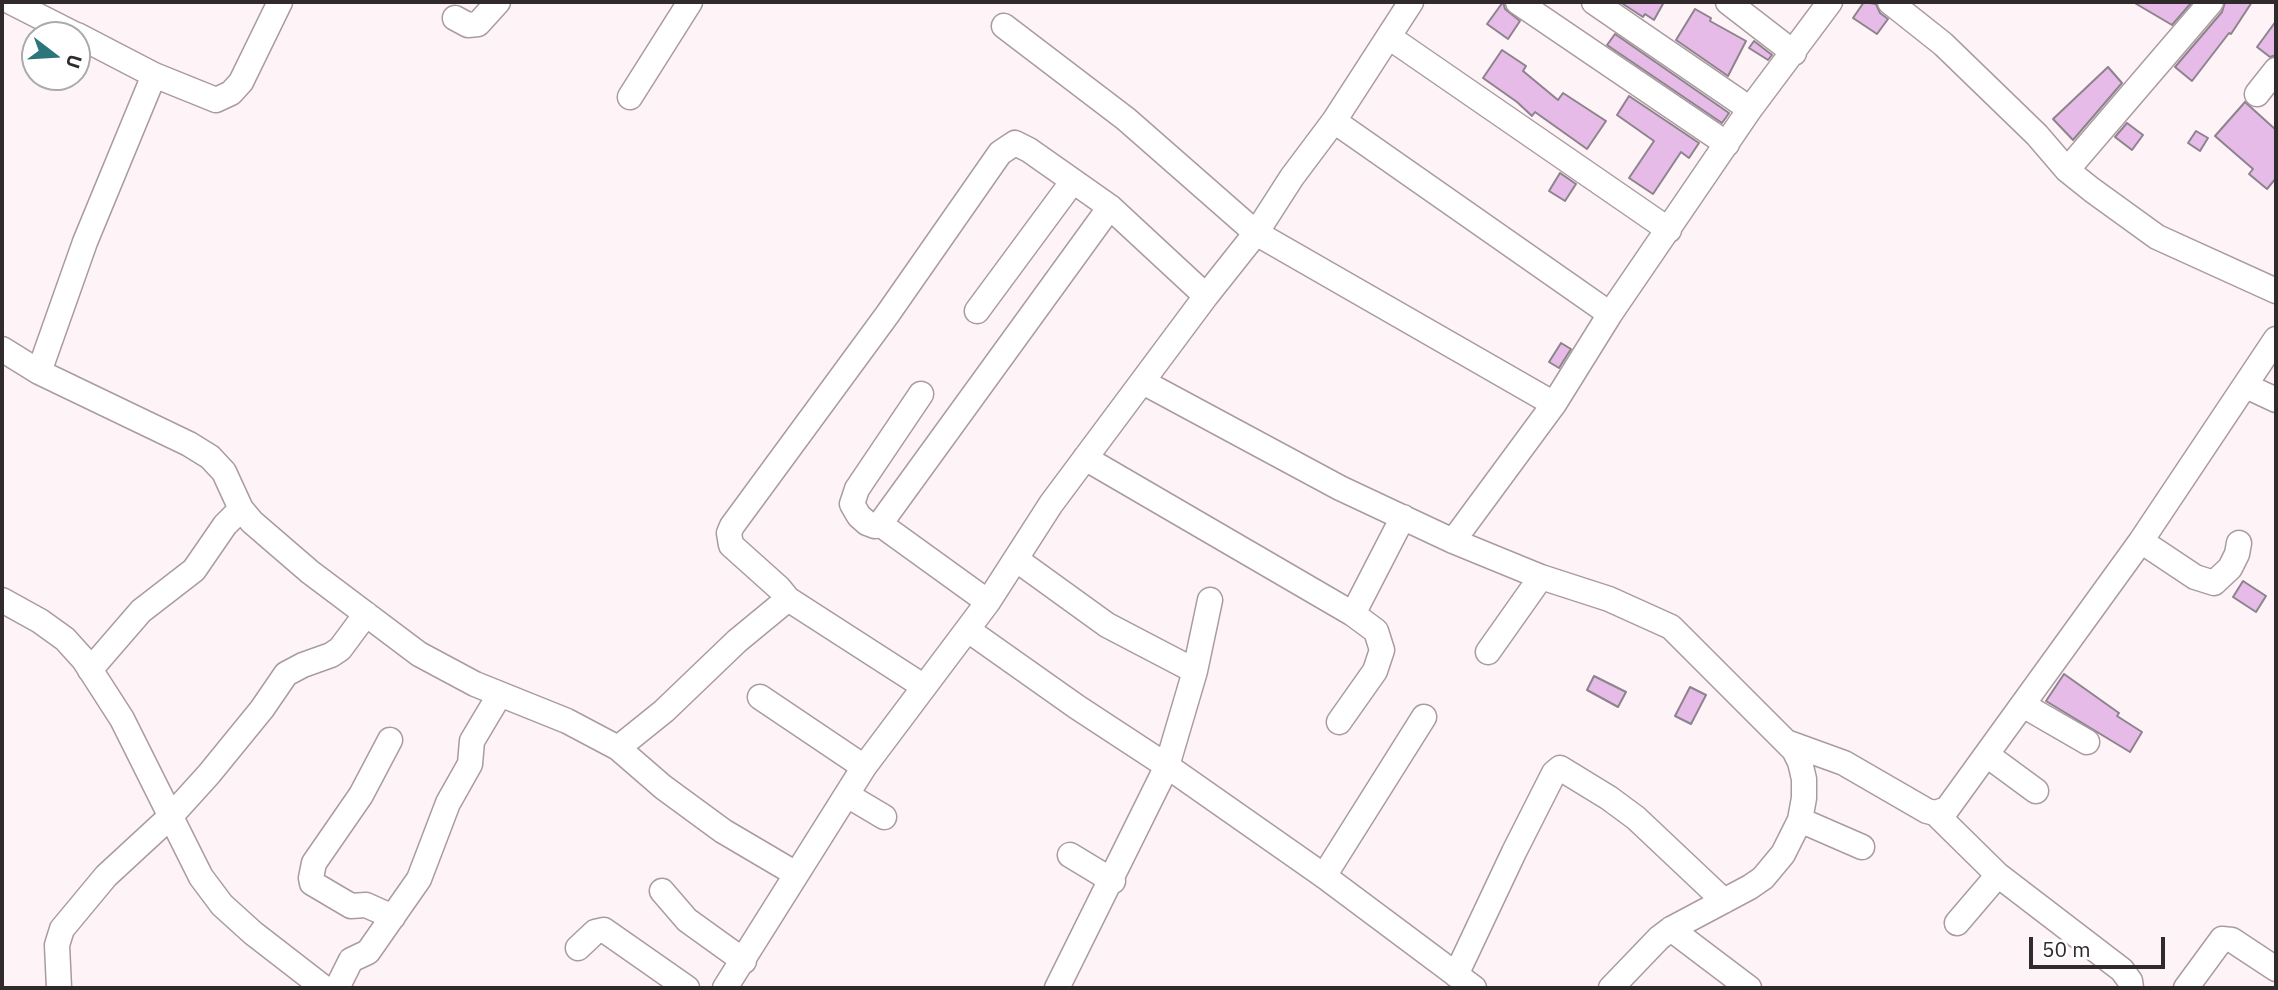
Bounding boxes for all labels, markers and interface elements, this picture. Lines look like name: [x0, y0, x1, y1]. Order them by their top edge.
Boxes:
north arrow: [21, 21, 91, 91]
text: U: [61, 52, 88, 71]
scale bar: [2033, 923, 2170, 967]
text: 50 m: [2042, 935, 2091, 963]

